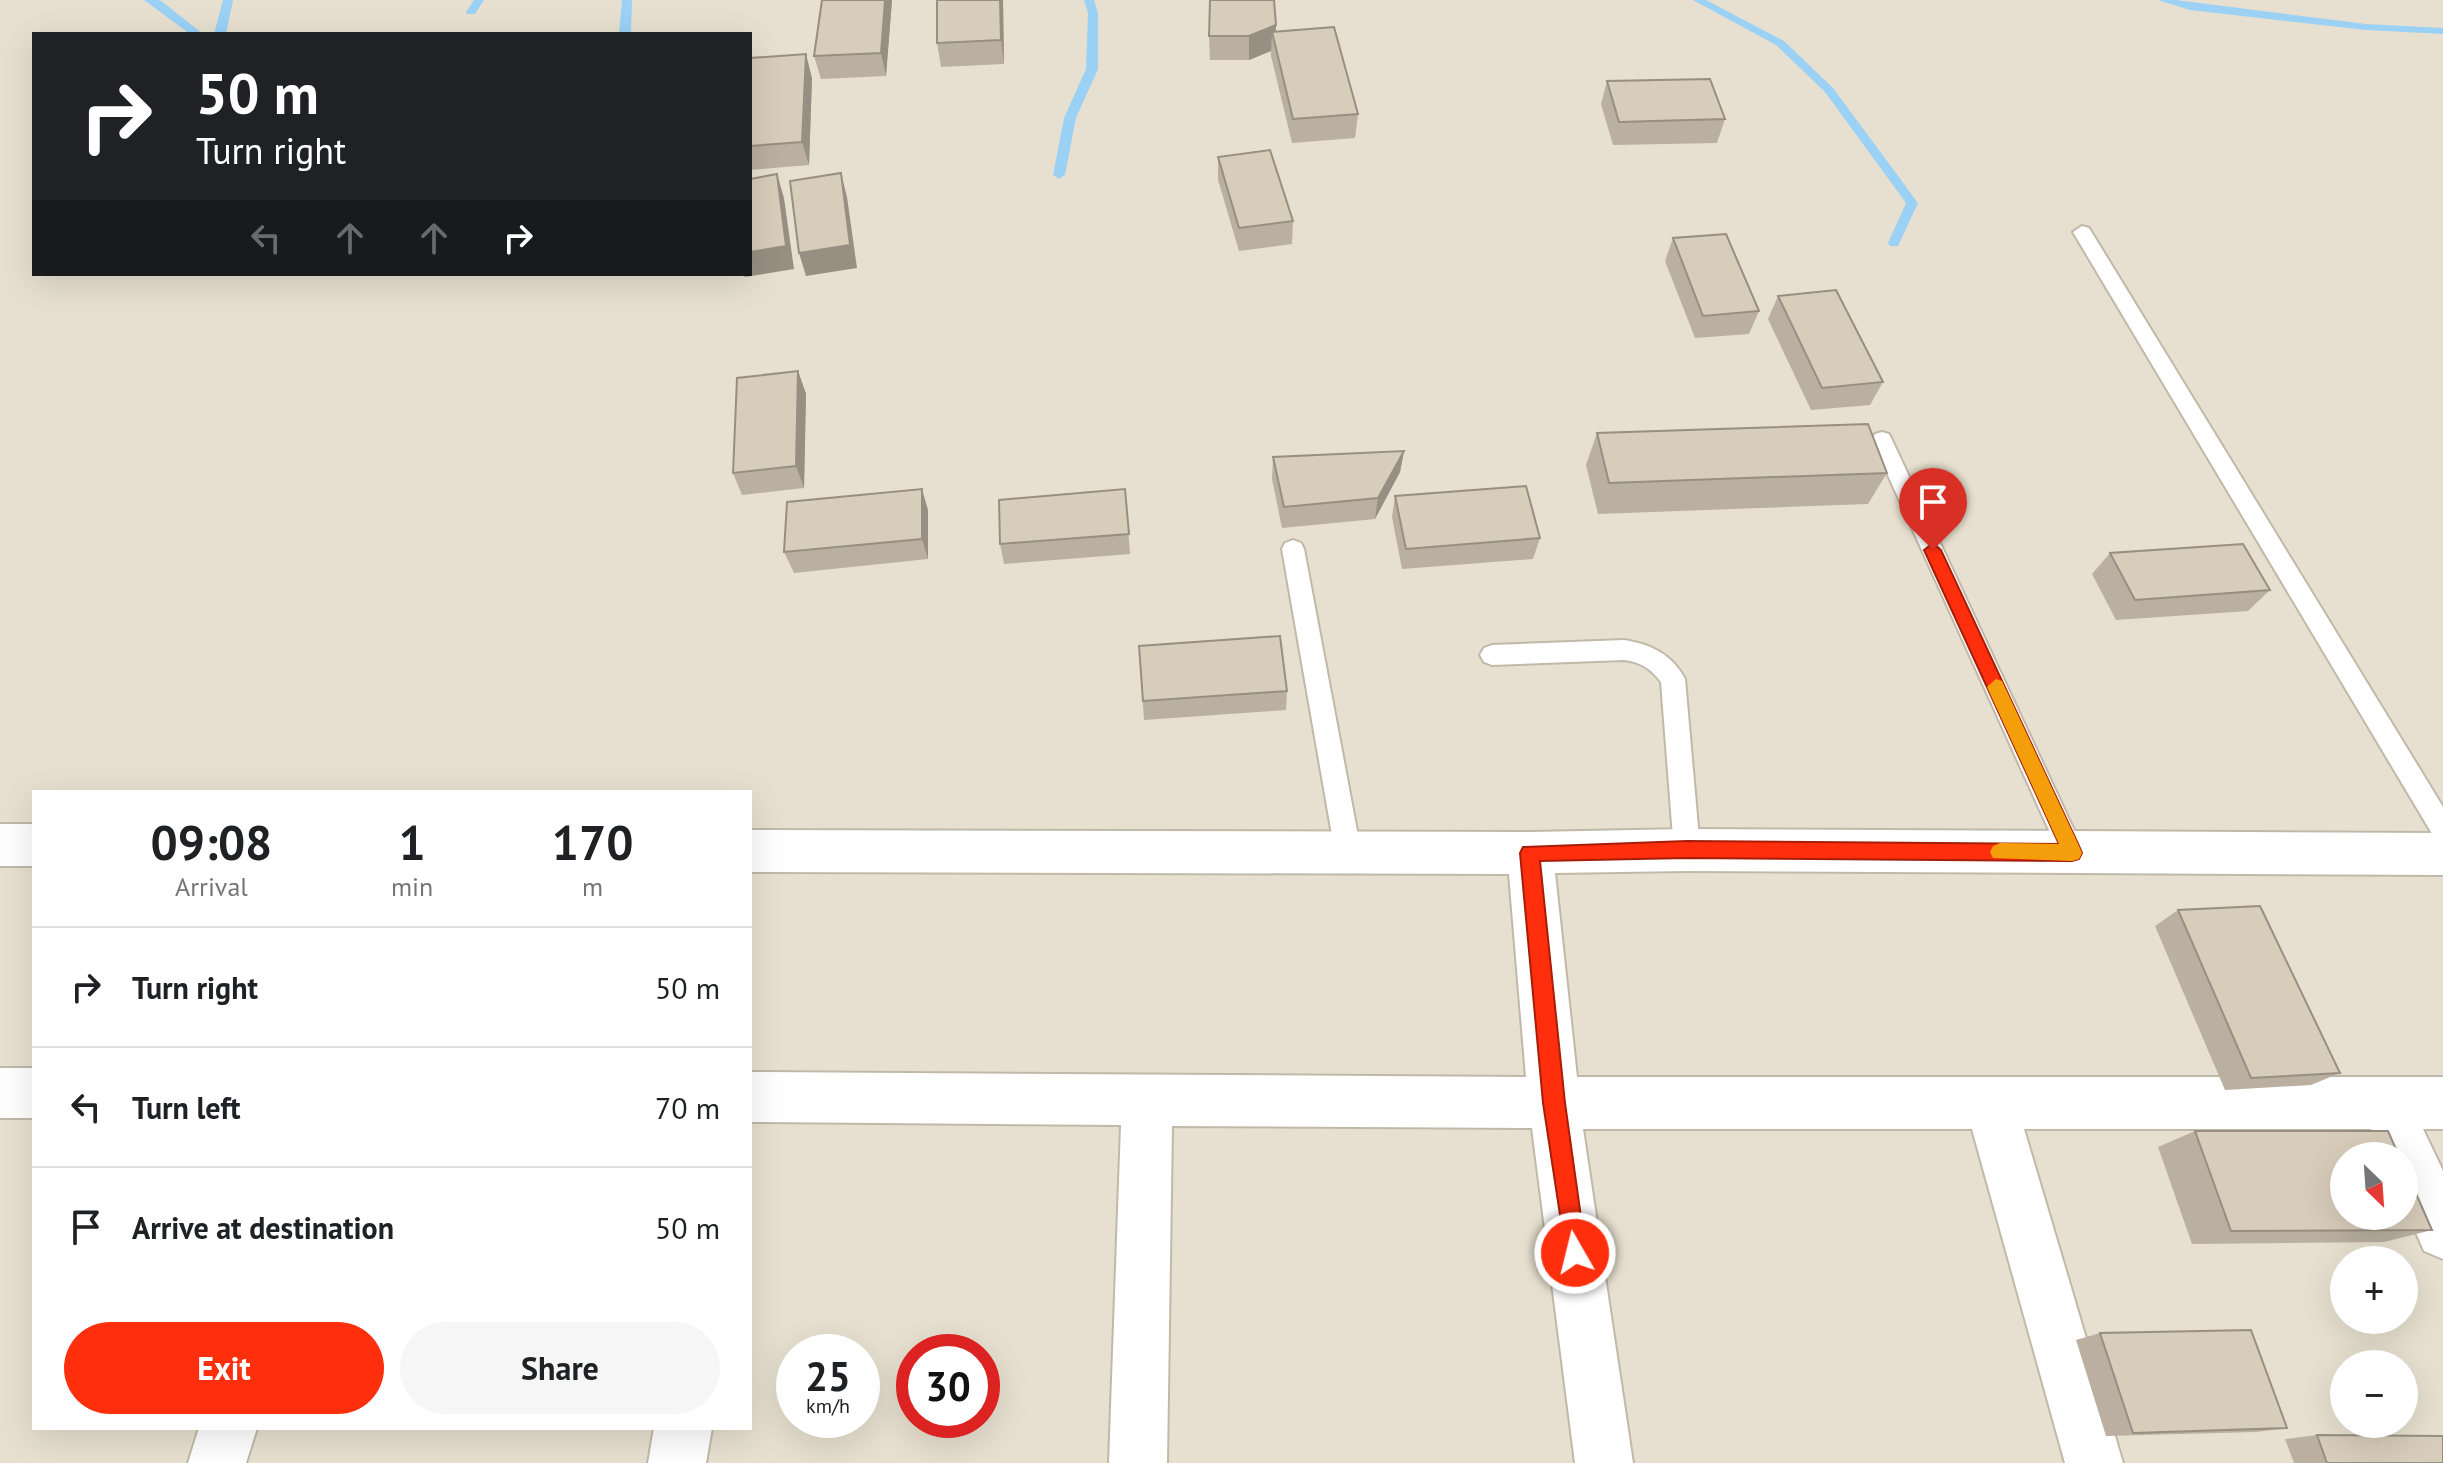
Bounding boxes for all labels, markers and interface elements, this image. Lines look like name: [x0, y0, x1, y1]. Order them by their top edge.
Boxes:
text: 50 m: [196, 57, 319, 129]
icon: right: [64, 64, 168, 168]
text: Turn right: [196, 127, 346, 174]
icon: left: [244, 216, 288, 260]
icon: ahead: [328, 216, 372, 260]
icon: ahead: [412, 216, 456, 260]
icon: right: [496, 216, 540, 260]
pin: [1899, 468, 1967, 550]
icon: arrive: [1911, 480, 1955, 524]
text: 09:08: [151, 811, 272, 873]
text: 1: [398, 811, 426, 873]
text: 170: [552, 811, 633, 873]
text: Arrival: [175, 870, 248, 903]
text: min: [391, 870, 433, 903]
text: m: [582, 870, 603, 903]
icon: right: [64, 965, 108, 1009]
text: Turn right: [132, 968, 258, 1007]
text: 50 m: [655, 968, 720, 1007]
icon: left: [64, 1085, 108, 1129]
text: Turn left: [132, 1088, 240, 1127]
text: 70 m: [655, 1088, 720, 1127]
north arrow: [2330, 1142, 2418, 1230]
map controls: [2330, 1142, 2418, 1438]
icon: arrive: [64, 1205, 108, 1249]
text: Arrive at destination: [132, 1208, 394, 1247]
text: 50 m: [655, 1208, 720, 1247]
position arrow: [1533, 1211, 1617, 1295]
button: +: [2330, 1246, 2418, 1334]
button: Exit: [64, 1322, 384, 1414]
button: Share: [400, 1322, 720, 1414]
speed limit sign: 30: [896, 1334, 1000, 1438]
text: 25: [805, 1350, 851, 1402]
button: −: [2330, 1350, 2418, 1438]
text: km/h: [806, 1393, 850, 1419]

